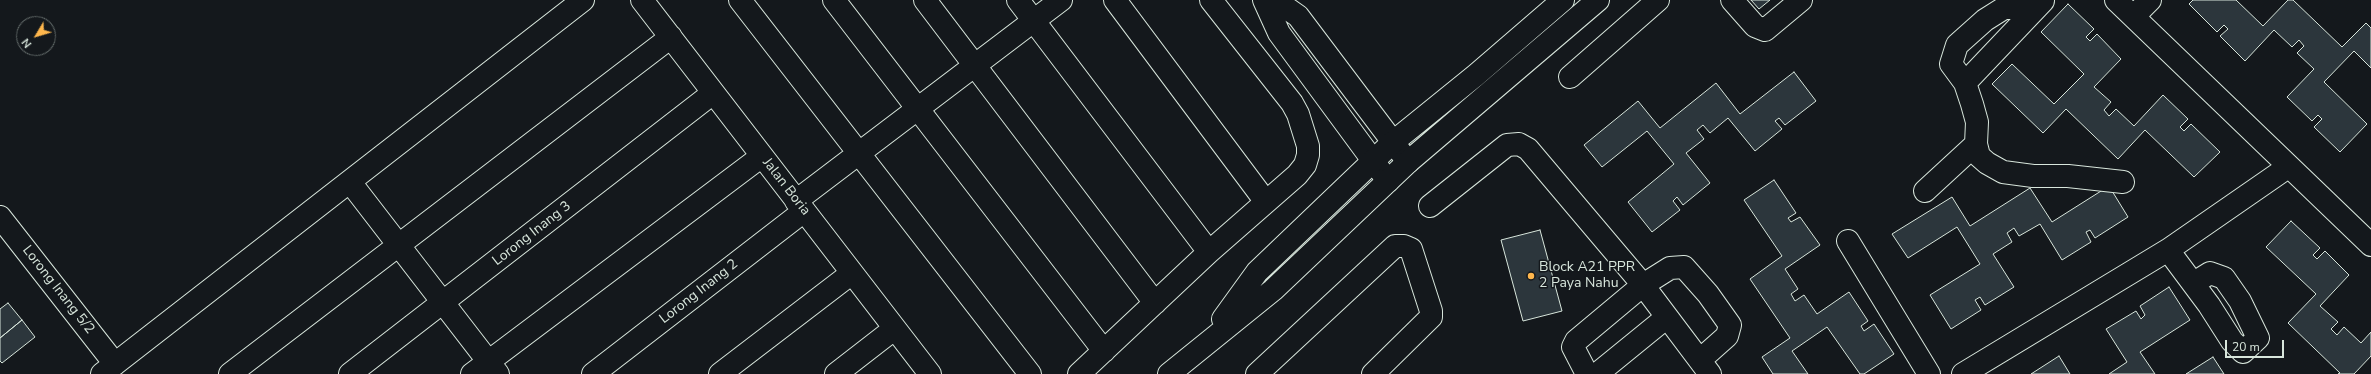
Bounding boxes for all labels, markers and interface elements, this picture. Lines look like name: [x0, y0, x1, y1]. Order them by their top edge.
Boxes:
north arrow: [16, 16, 56, 56]
text: N: [18, 35, 35, 51]
street label: Jalan Boria: [758, 155, 814, 219]
street label: Lorong Inang 3: [489, 198, 575, 270]
street label: Lorong Inang 5/2: [18, 243, 98, 337]
street label: Lorong Inang 2: [656, 256, 742, 328]
place label: Block A21 PPR 2 Paya Nahu: [1539, 260, 1635, 292]
marker: Block A21 PPR 2 Paya Nahu: [1526, 271, 1536, 281]
scale bar: [2227, 332, 2286, 358]
text: 20 m: [2232, 339, 2260, 355]

